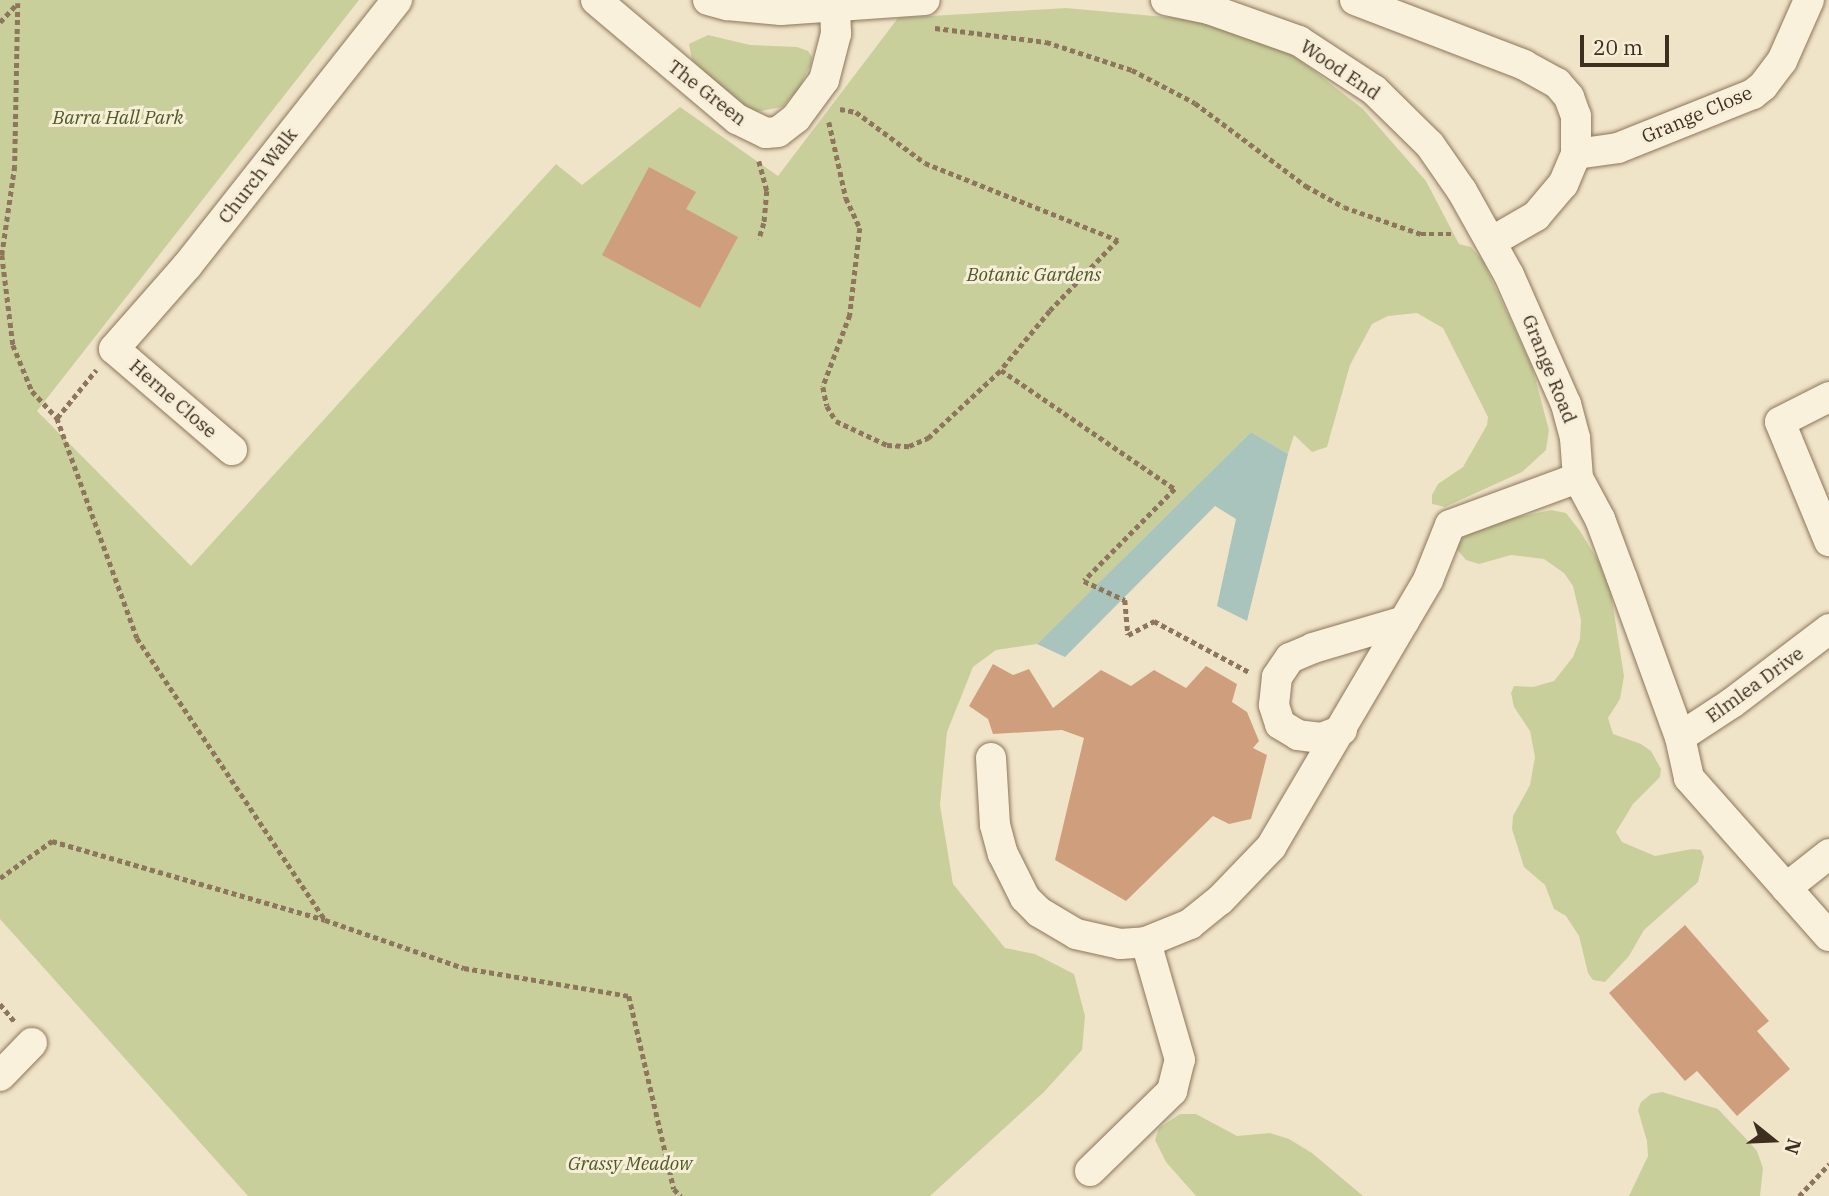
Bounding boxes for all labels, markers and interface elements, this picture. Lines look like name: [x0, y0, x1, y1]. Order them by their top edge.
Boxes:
scale bar: [1584, 21, 1673, 65]
text: 20 m: [1593, 33, 1643, 61]
street label: Wood End: [1296, 35, 1384, 105]
street label: The Green: [663, 55, 751, 131]
street label: Grange Close: [1638, 82, 1756, 148]
park label: Barra Hall Park: [52, 107, 184, 129]
street label: Church Walk: [214, 124, 302, 228]
park label: Botanic Gardens: [967, 264, 1101, 286]
street label: Grange Road: [1517, 312, 1581, 426]
street label: Herne Close: [125, 355, 221, 443]
street label: Elmlea Drive: [1702, 642, 1808, 728]
north arrow: [1738, 1105, 1808, 1175]
text: N: [1779, 1136, 1807, 1157]
park label: Grassy Meadow: [568, 1153, 692, 1175]

